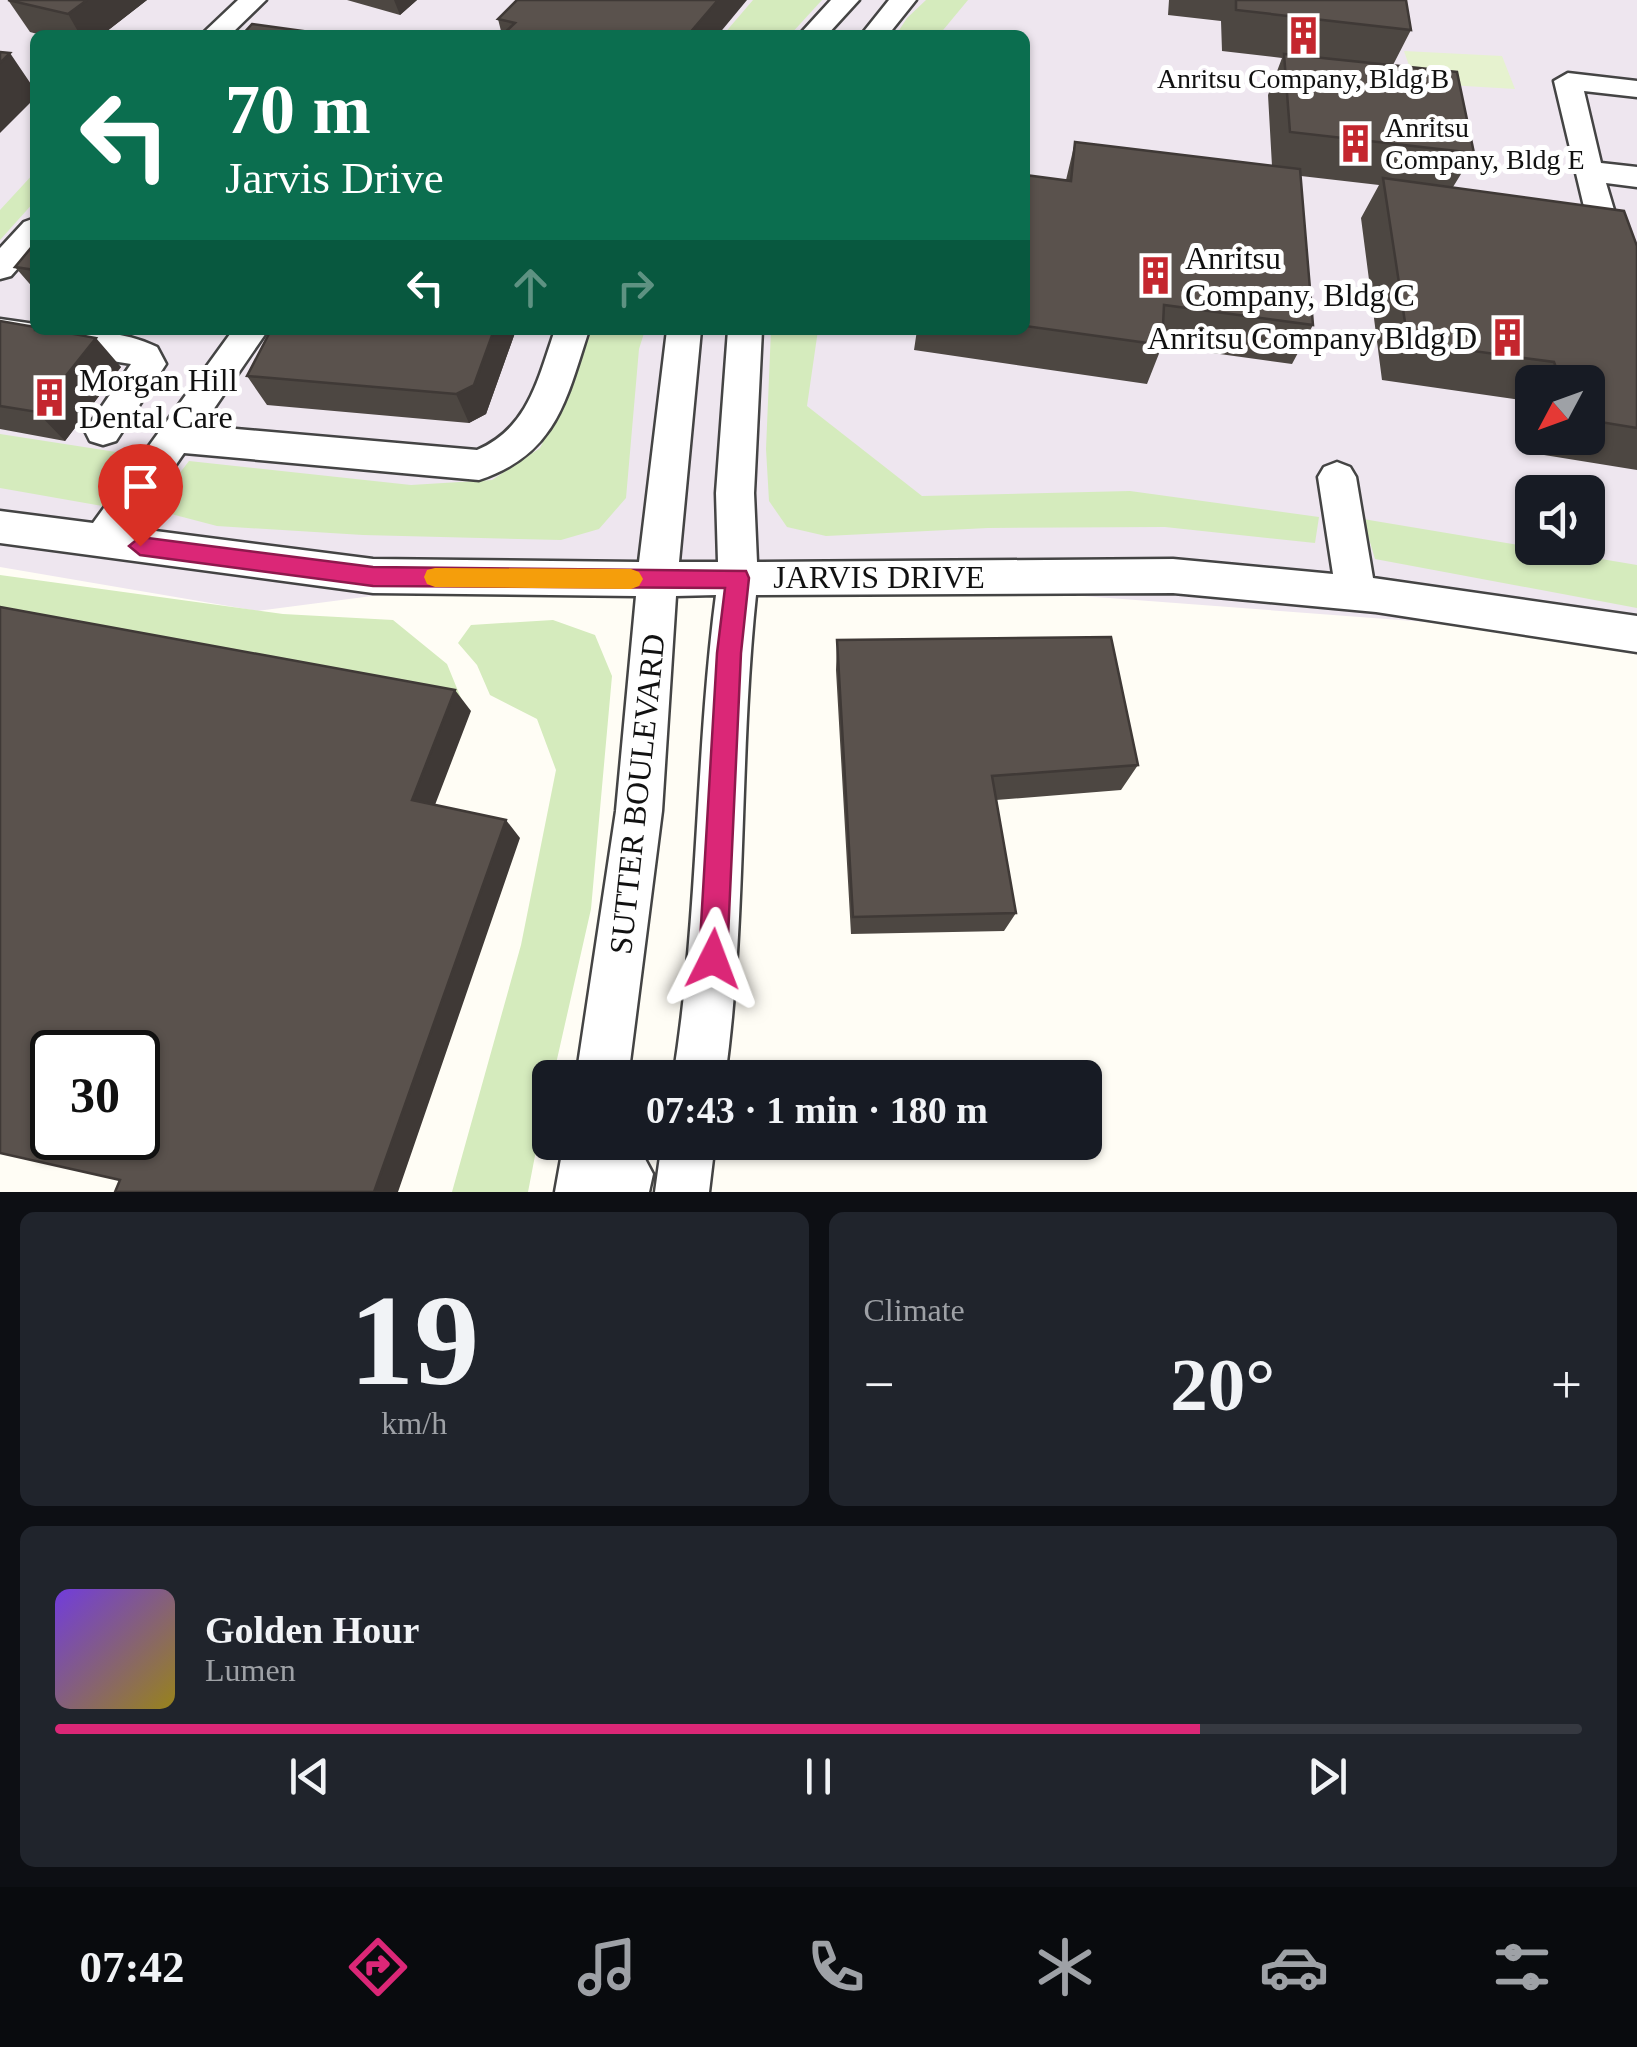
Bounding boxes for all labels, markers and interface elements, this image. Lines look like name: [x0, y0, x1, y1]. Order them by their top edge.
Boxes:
building icon: Anritsu Company, Bldg B: [1282, 15, 1324, 57]
place label: Anritsu Company, Bldg B: [1157, 63, 1449, 94]
icon: left: [60, 70, 190, 200]
text: 70 m: [225, 71, 371, 148]
place label: Anritsu Company, Bldg E: [1385, 112, 1585, 175]
building icon: Anritsu Company, Bldg E: [1334, 122, 1376, 164]
text: Jarvis Drive: [225, 153, 444, 203]
place label: Anritsu Company, Bldg C: [1185, 240, 1415, 313]
building icon: Anritsu Company, Bldg C: [1134, 255, 1176, 297]
icon: left: [398, 260, 453, 315]
icon: ahead: [503, 260, 558, 315]
icon: right: [608, 260, 663, 315]
building icon: Anritsu Company Bldg D: [1486, 317, 1528, 359]
place label: Anritsu Company Bldg D: [1147, 320, 1477, 356]
place label: Morgan Hill Dental Care: [79, 362, 238, 435]
north arrow: [1515, 365, 1605, 455]
map controls: [1515, 365, 1605, 565]
building icon: Morgan Hill Dental Care: [28, 377, 70, 419]
pin: [98, 444, 183, 547]
icon: arrive: [113, 459, 168, 514]
button: sound: [1515, 475, 1605, 565]
street label: JARVIS DRIVE: [773, 559, 985, 595]
street label: SUTTER BOULEVARD: [602, 632, 672, 956]
position arrow: [661, 907, 765, 1011]
speed limit sign: 30: [30, 1030, 160, 1160]
text: 07:43 · 1 min · 180 m: [646, 1089, 988, 1131]
text: 19: [349, 1268, 479, 1412]
text: Climate: [864, 1292, 965, 1328]
text: 20°: [1170, 1343, 1275, 1426]
text: −: [864, 1354, 895, 1415]
text: +: [1551, 1354, 1582, 1415]
text: km/h: [381, 1405, 447, 1441]
text: Golden Hour: [205, 1609, 419, 1651]
text: Lumen: [205, 1652, 296, 1688]
icon: previous: [282, 1749, 337, 1804]
icon: pause: [791, 1749, 846, 1804]
icon: next: [1300, 1749, 1355, 1804]
icon: directions: [343, 1932, 413, 2002]
icon: music: [572, 1932, 642, 2002]
icon: phone: [801, 1932, 871, 2002]
icon: climate: [1030, 1932, 1100, 2002]
icon: car: [1259, 1932, 1329, 2002]
icon: filters: [1487, 1932, 1557, 2002]
text: 07:42: [79, 1942, 184, 1992]

